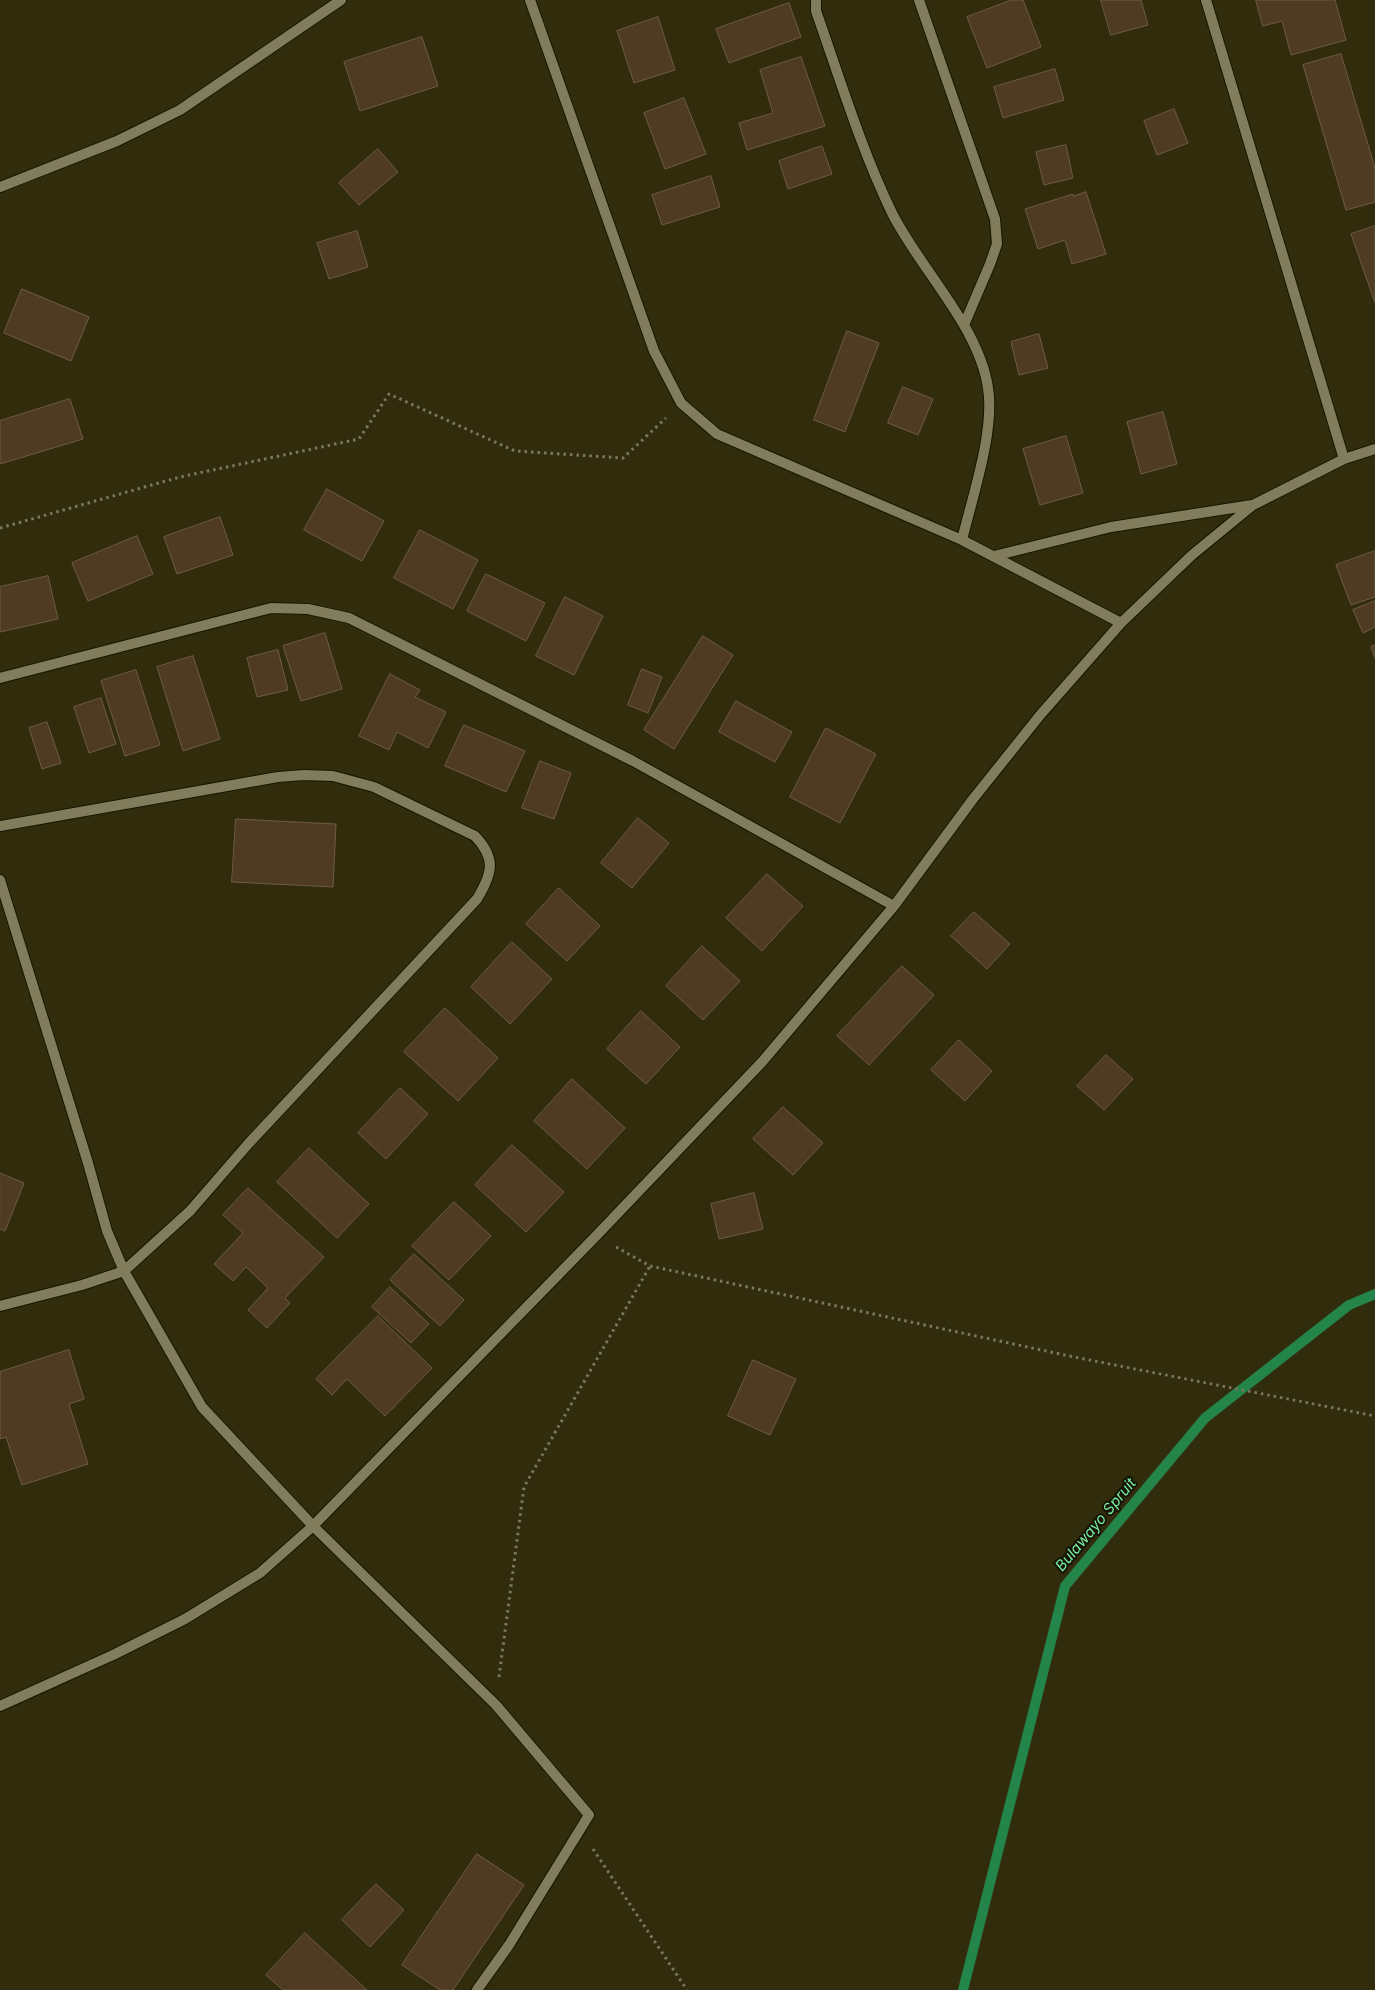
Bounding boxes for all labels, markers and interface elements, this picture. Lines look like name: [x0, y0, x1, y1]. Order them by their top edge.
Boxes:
water label: Bulawayo Spruit: [1052, 1475, 1140, 1575]

